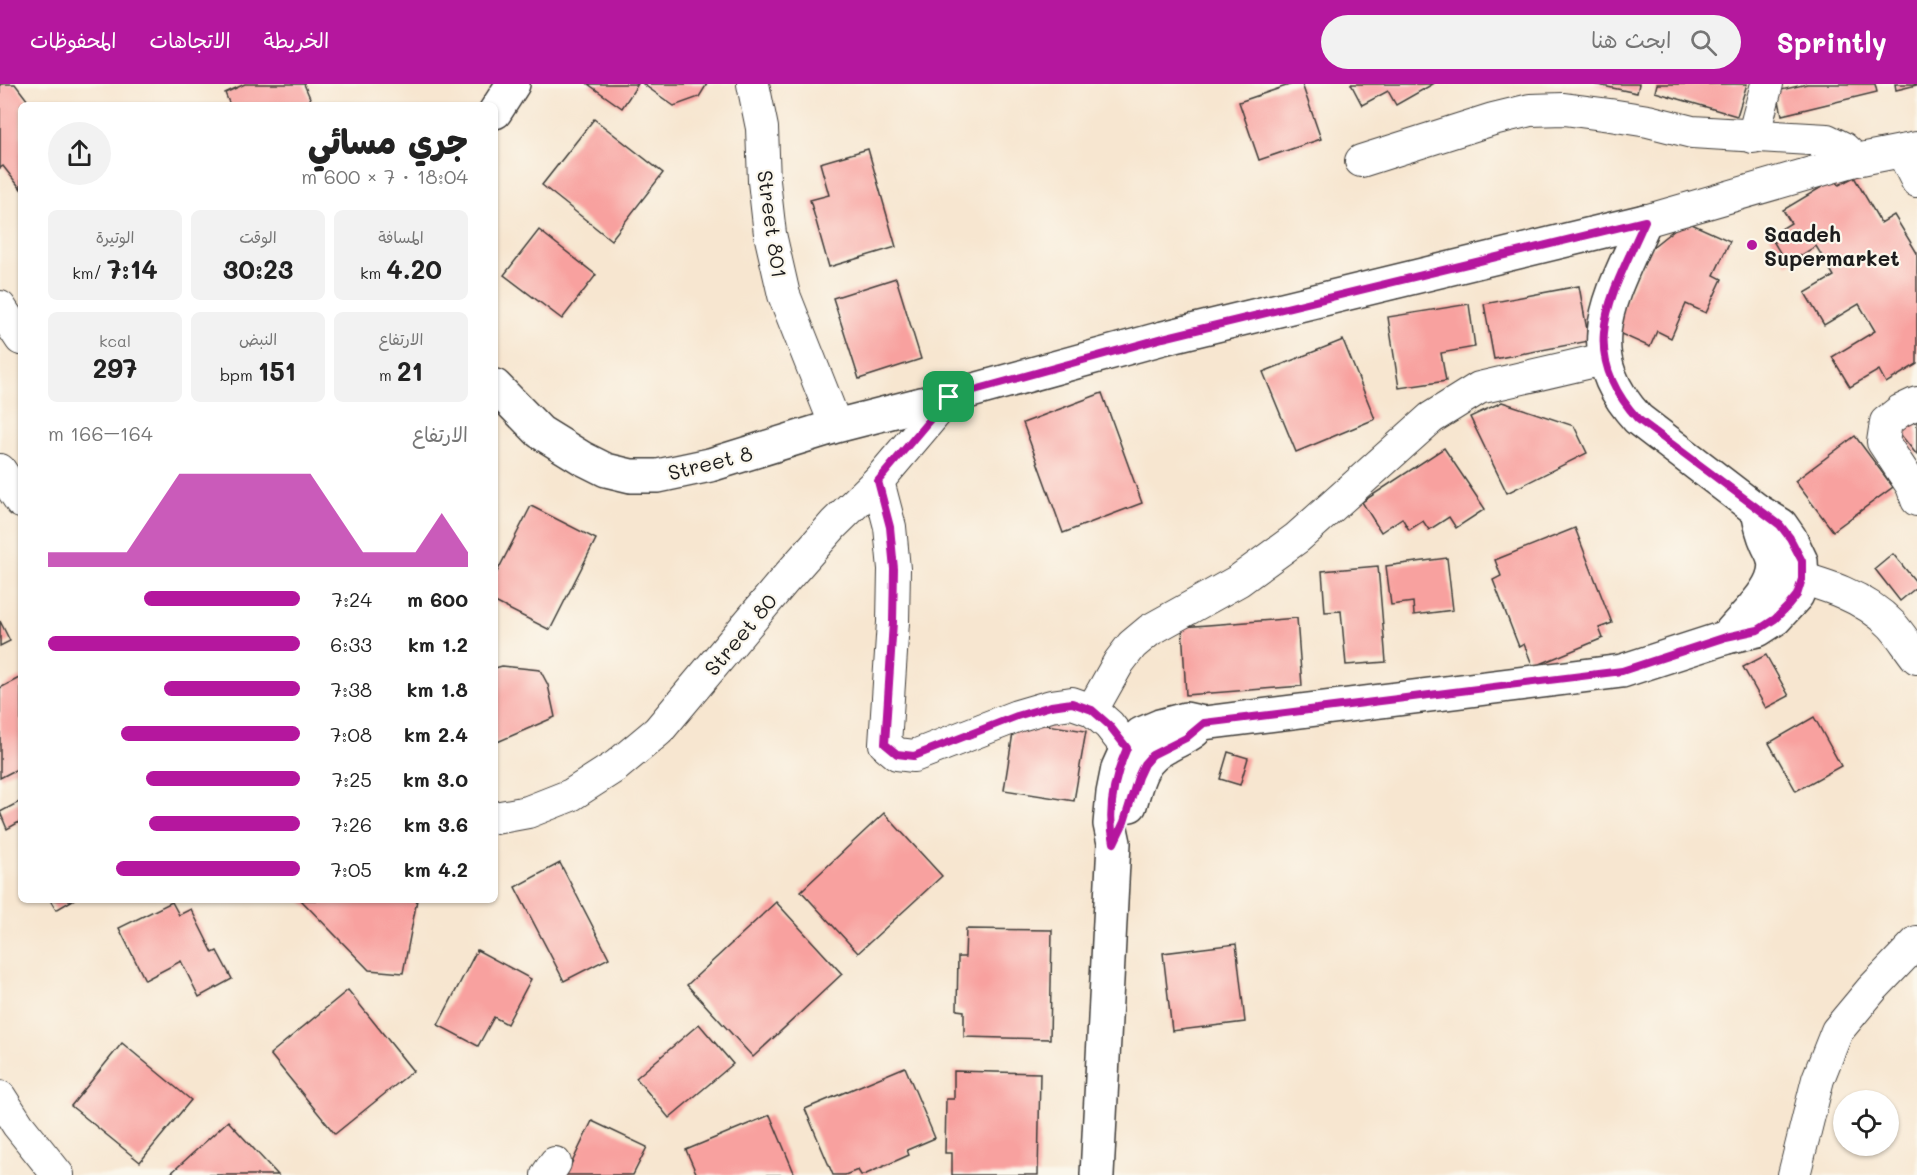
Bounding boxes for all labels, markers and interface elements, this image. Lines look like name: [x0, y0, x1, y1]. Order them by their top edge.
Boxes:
search box: [1321, 15, 1741, 69]
text: Sprintly: [1777, 24, 1887, 60]
text: ابحث هنا: [1591, 25, 1672, 54]
text: المحفوظات: [30, 26, 116, 53]
text: الاتجاهات: [149, 26, 231, 53]
text: الخريطة: [264, 26, 329, 53]
icon: search: [1687, 26, 1720, 59]
text: جري مسائي: [308, 119, 468, 162]
button: share: [48, 122, 111, 185]
text: 18:04 · 7 × 600 m: [301, 163, 468, 189]
street label: Street 801: [752, 168, 794, 280]
place label: Saadeh Supermarket: [1764, 220, 1900, 271]
text: الوتيرة: [96, 226, 134, 247]
text: الوقت: [239, 226, 277, 247]
text: المسافة: [378, 226, 424, 247]
marker: Saadeh Supermarket: [1745, 238, 1759, 252]
text: 7:14: [107, 252, 158, 286]
text: 30:23: [223, 252, 293, 286]
text: 4.20: [386, 252, 442, 286]
text: /km: [72, 262, 107, 283]
text: km: [360, 262, 386, 283]
text: النبض: [239, 328, 277, 349]
text: الارتفاع: [379, 328, 423, 349]
text: kcal: [99, 330, 131, 351]
text: 297: [93, 351, 137, 385]
text: 151: [258, 354, 296, 388]
text: 21: [397, 354, 423, 388]
text: bpm: [220, 364, 258, 385]
text: m: [379, 364, 397, 385]
pin: [923, 371, 974, 422]
icon: arrive: [932, 380, 965, 413]
text: 164–166 m: [48, 420, 153, 446]
text: الارتفاع: [412, 421, 468, 447]
street label: Street 8: [665, 438, 755, 486]
text: 7:24: [332, 586, 372, 612]
text: 600 m: [407, 586, 468, 612]
street label: Street 80: [698, 587, 782, 681]
text: 6:33: [330, 631, 372, 657]
text: 1.2 km: [408, 631, 468, 657]
text: 7:38: [331, 676, 372, 702]
text: 1.8 km: [407, 676, 468, 702]
text: 7:08: [330, 721, 372, 747]
text: 2.4 km: [404, 721, 468, 747]
text: 7:25: [332, 766, 372, 792]
text: 3.0 km: [403, 766, 468, 792]
text: 7:26: [331, 811, 372, 837]
text: 3.6 km: [404, 811, 468, 837]
text: 7:05: [331, 856, 372, 882]
text: 4.2 km: [404, 856, 468, 882]
map controls: [1833, 1090, 1899, 1156]
button: locate: [1833, 1090, 1899, 1156]

